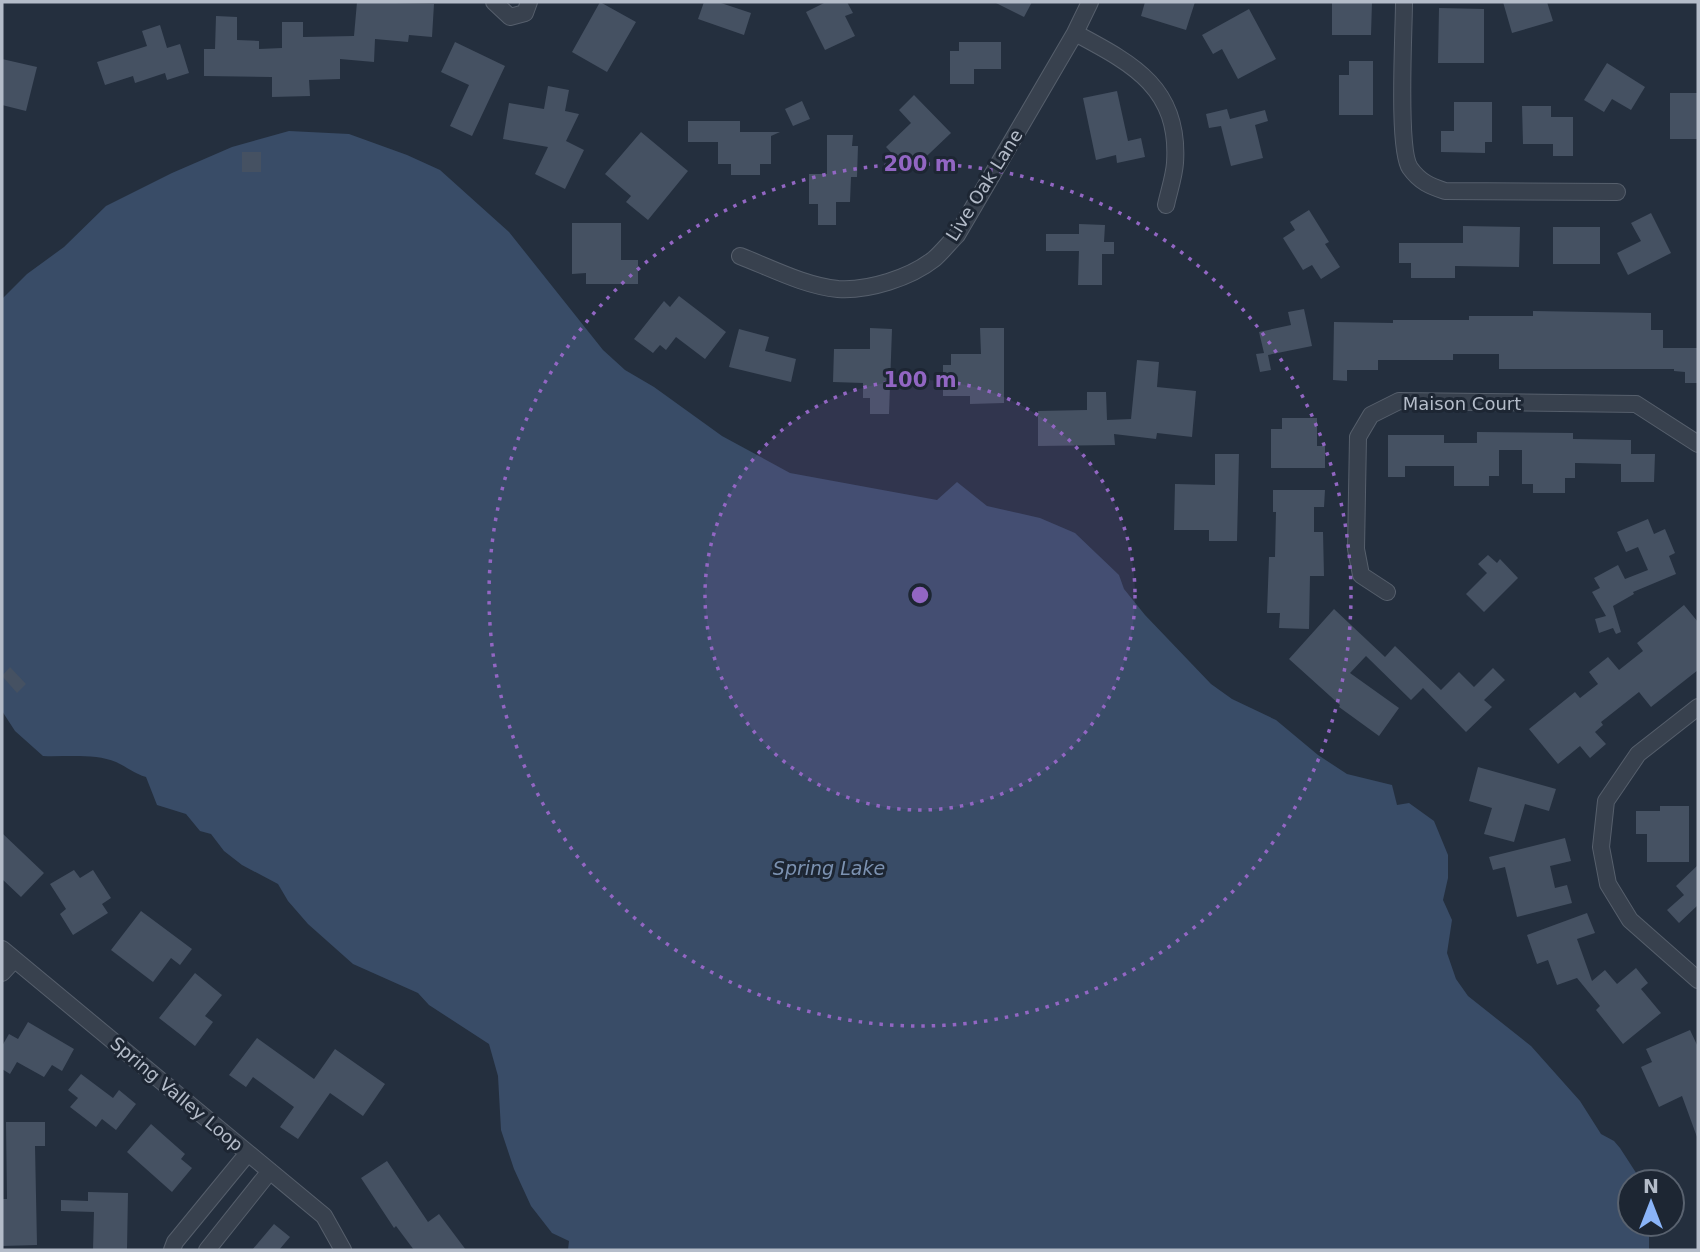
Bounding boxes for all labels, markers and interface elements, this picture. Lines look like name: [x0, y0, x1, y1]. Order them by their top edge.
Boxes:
street label: Live Oak Lane: [941, 125, 1027, 245]
text: 200 m: [883, 152, 957, 176]
text: 100 m: [883, 368, 957, 392]
street label: Maison Court: [1403, 393, 1521, 414]
centre of rings: [908, 583, 932, 607]
water label: Spring Lake: [773, 857, 885, 879]
street label: Spring Valley Loop: [107, 1032, 247, 1156]
north arrow: [1616, 1168, 1686, 1238]
text: N: [1643, 1175, 1659, 1197]

